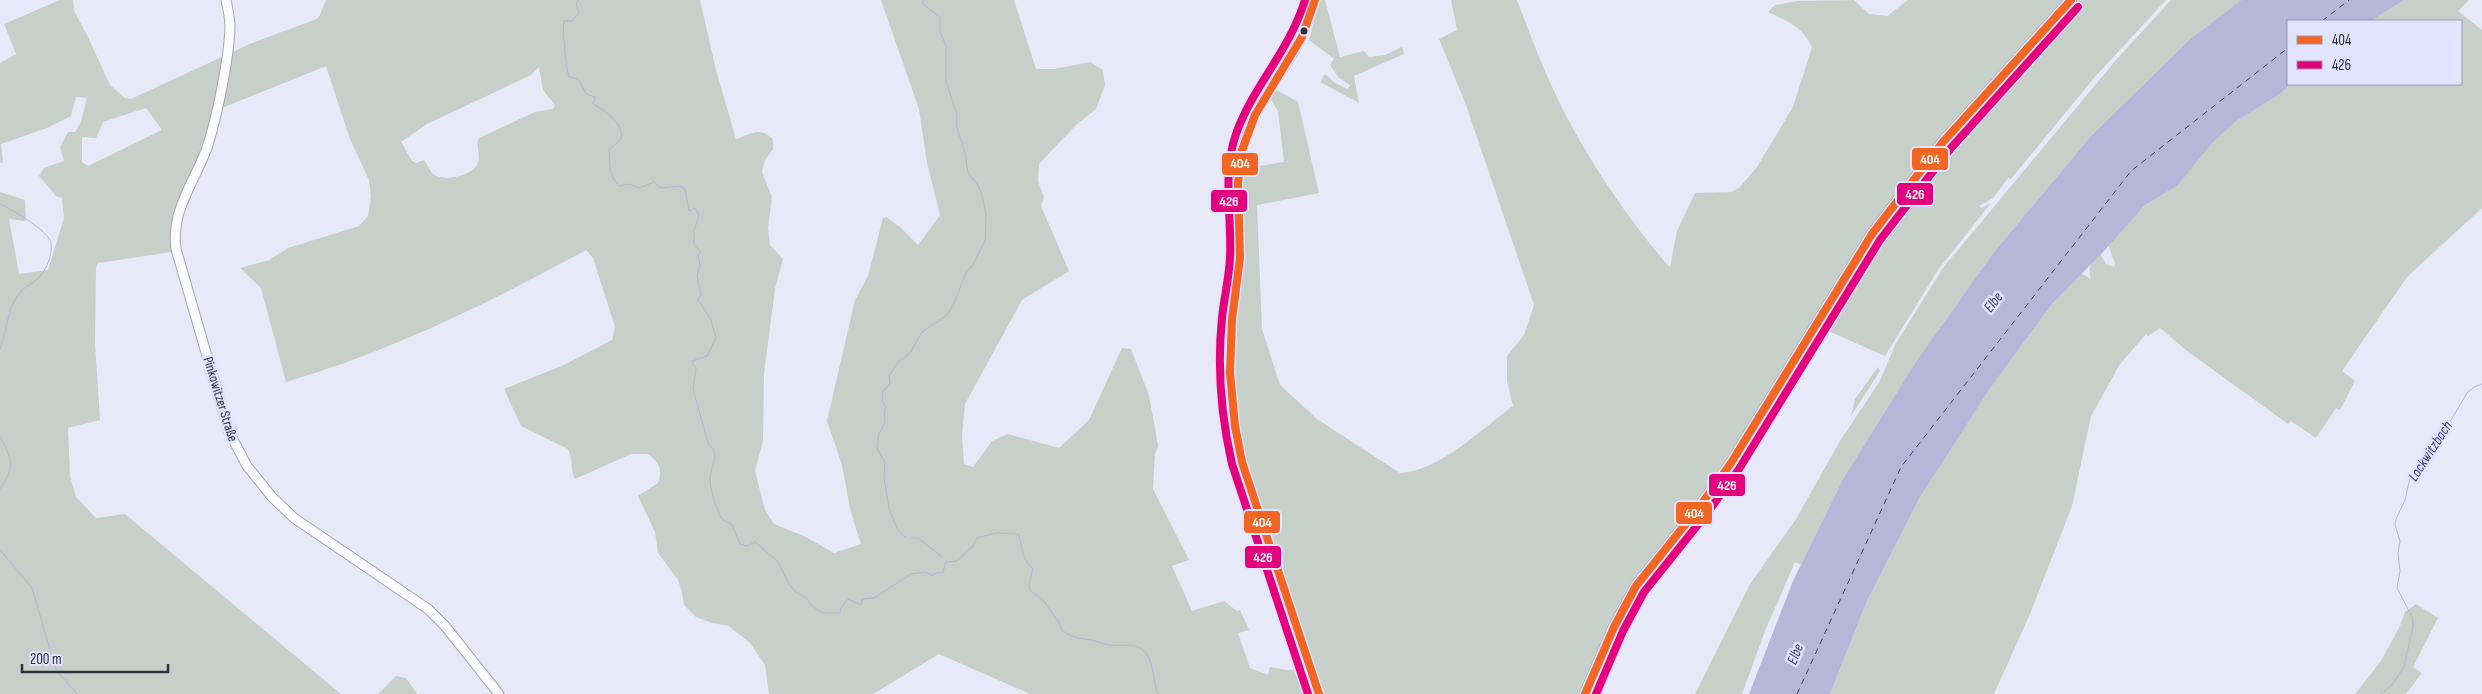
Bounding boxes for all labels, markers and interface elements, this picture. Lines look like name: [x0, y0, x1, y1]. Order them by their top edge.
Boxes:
legend: [2287, 20, 2462, 85]
unlabelled marker: [1299, 26, 1309, 36]
text: 404: [2332, 31, 2351, 50]
text: 426: [2332, 56, 2351, 75]
line badge: 404: [1911, 147, 1949, 171]
text: 404: [1920, 151, 1940, 168]
line badge: 404: [1221, 152, 1259, 176]
text: 404: [1230, 155, 1250, 172]
line badge: 426: [1896, 182, 1934, 206]
text: 426: [1905, 186, 1925, 203]
line badge: 426: [1210, 189, 1248, 213]
text: 426: [1219, 193, 1239, 210]
water label: Elbe: [1980, 288, 2007, 316]
street label: Pinkowitzer Straße: [200, 355, 241, 444]
water label: Lockwitzbach: [2404, 418, 2457, 485]
line badge: 426: [1708, 473, 1746, 497]
text: 426: [1717, 477, 1737, 494]
line badge: 404: [1675, 501, 1713, 525]
text: 404: [1684, 505, 1704, 522]
line badge: 404: [1243, 510, 1281, 534]
text: 404: [1252, 514, 1272, 531]
line badge: 426: [1244, 545, 1282, 569]
text: 426: [1253, 549, 1273, 566]
water label: Elbe: [1783, 641, 1808, 667]
scale bar: [22, 642, 169, 674]
text: 200 m: [30, 650, 62, 669]

